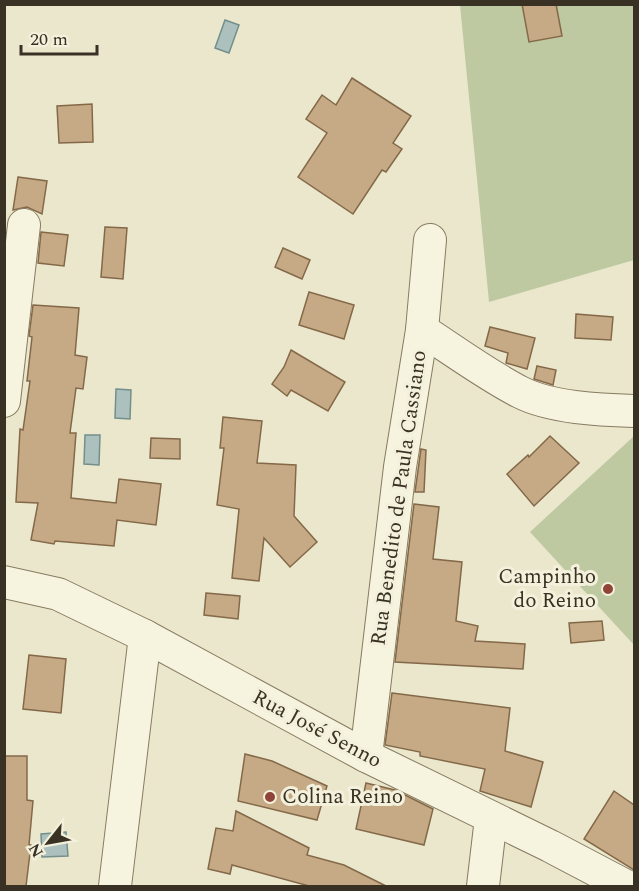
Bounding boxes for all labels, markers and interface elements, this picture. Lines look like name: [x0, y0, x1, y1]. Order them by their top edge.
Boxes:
scale bar: [21, 18, 98, 56]
text: 20 m: [30, 26, 68, 53]
street label: Rua Benedito de Paula Cassiano: [362, 348, 436, 648]
place label: Campinho do Reino: [498, 561, 596, 617]
marker: Campinho do Reino: [601, 582, 615, 596]
street label: Rua José Senno: [247, 681, 387, 777]
place label: Colina Reino: [282, 781, 403, 813]
marker: Colina Reino: [263, 790, 277, 804]
north arrow: [18, 813, 78, 873]
text: N: [22, 838, 50, 862]

